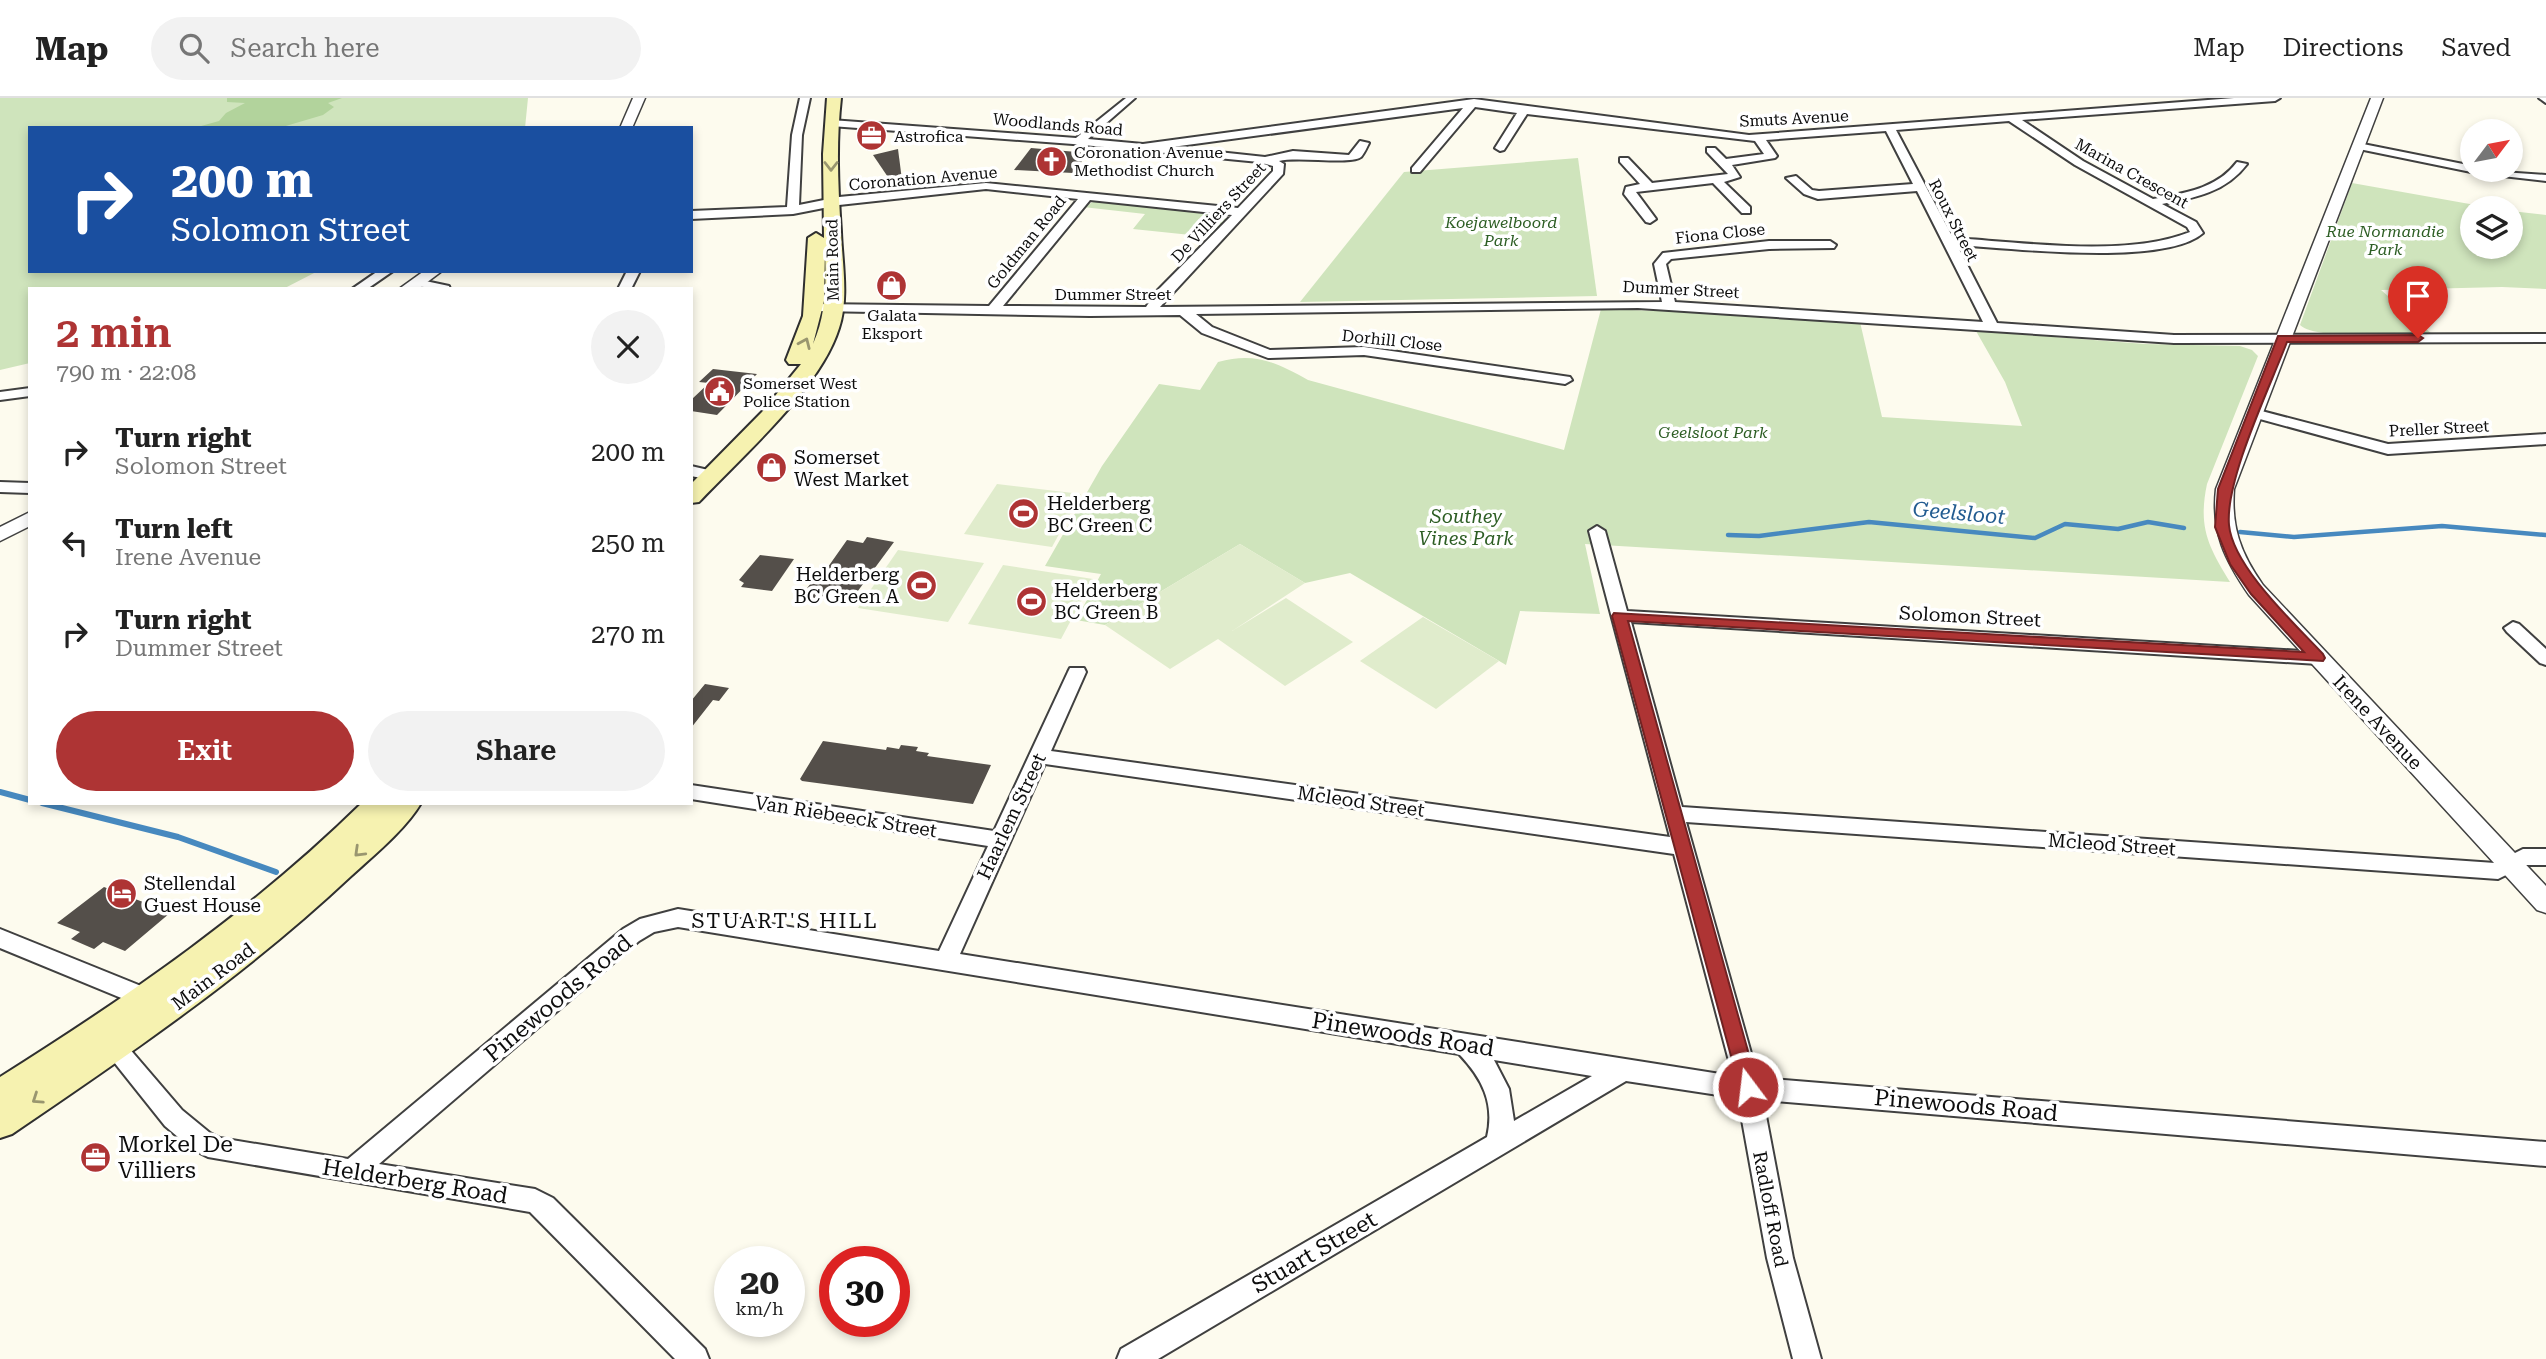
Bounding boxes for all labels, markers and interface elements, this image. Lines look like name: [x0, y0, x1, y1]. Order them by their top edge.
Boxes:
search box: [151, 17, 641, 80]
text: Map: [35, 29, 109, 68]
icon: search: [175, 29, 213, 67]
text: Search here: [231, 33, 380, 63]
text: Map: [2193, 34, 2245, 62]
text: Directions: [2283, 34, 2403, 62]
text: Saved: [2441, 34, 2511, 62]
street label: Smuts Avenue: [1739, 106, 1849, 131]
street label: Woodlands Road: [992, 109, 1124, 140]
office icon: Astrofica: [854, 119, 888, 153]
north arrow: [2460, 119, 2524, 182]
map controls: [2460, 119, 2523, 259]
place label: Astrofica: [894, 127, 964, 146]
street label: Marina Crescent: [2072, 134, 2192, 212]
place label: Coronation Avenue Methodist Church: [1074, 143, 1223, 180]
church icon: Coronation Avenue Methodist Church: [1034, 144, 1068, 178]
text: 200 m: [171, 152, 313, 209]
icon: right: [56, 154, 147, 245]
street label: De Villiers Street: [1167, 159, 1269, 266]
one-way arrow: [823, 161, 839, 172]
street label: Coronation Avenue: [848, 163, 998, 194]
street label: Roux Street: [1925, 176, 1982, 265]
street label: Goldman Road: [983, 192, 1070, 293]
button: layers: [2460, 196, 2523, 259]
text: Solomon Street: [171, 211, 410, 249]
park label: Koejawelboord Park: [1444, 213, 1557, 250]
street label: Main Road: [822, 219, 843, 301]
street label: Fiona Close: [1674, 219, 1766, 248]
park label: Rue Normandie Park: [2325, 222, 2444, 259]
pin: [2388, 266, 2448, 338]
shop icon: Galata Eksport: [875, 269, 909, 303]
street label: Dummer Street: [1622, 277, 1740, 302]
icon: arrive: [2399, 277, 2437, 315]
street label: Dummer Street: [1055, 285, 1171, 304]
place label: Galata Eksport: [862, 306, 922, 343]
text: 2 min: [56, 308, 172, 357]
button: close: [591, 310, 665, 384]
street label: Dorhill Close: [1341, 326, 1443, 355]
one-way arrow: [797, 338, 811, 350]
text: 790 m · 22:08: [56, 359, 196, 386]
place label: Somerset West Police Station: [743, 374, 857, 411]
public building icon: Somerset West Police Station: [703, 375, 737, 409]
street label: Preller Street: [2388, 416, 2490, 441]
text: Turn right: [115, 423, 251, 453]
park label: Geelsloot Park: [1658, 423, 1768, 442]
icon: right: [56, 433, 94, 471]
text: 200 m: [591, 437, 665, 467]
place label: Somerset West Market: [794, 446, 909, 491]
shop icon: Somerset West Market: [754, 451, 788, 485]
text: Solomon Street: [115, 453, 287, 480]
place label: Helderberg BC Green C: [1047, 492, 1152, 537]
sports icon: Helderberg BC Green C: [1007, 497, 1041, 531]
water label: Geelsloot: [1912, 497, 2006, 529]
park label: Southey Vines Park: [1419, 505, 1514, 550]
text: Turn left: [115, 514, 233, 544]
icon: left: [56, 524, 94, 562]
text: 250 m: [591, 528, 665, 558]
text: Irene Avenue: [115, 544, 261, 571]
place label: Helderberg BC Green A: [794, 563, 900, 608]
sports icon: Helderberg BC Green A: [905, 568, 939, 602]
place label: Helderberg BC Green B: [1054, 579, 1158, 624]
sports icon: Helderberg BC Green B: [1014, 584, 1048, 618]
street label: Solomon Street: [1899, 601, 2041, 632]
text: Turn right: [115, 605, 251, 635]
icon: right: [56, 615, 94, 653]
text: 270 m: [591, 619, 665, 649]
text: Dummer Street: [115, 635, 283, 662]
street label: Irene Avenue: [2328, 670, 2427, 774]
button: Exit: [56, 711, 354, 791]
button: Share: [368, 711, 665, 791]
street label: Haarlem Street: [972, 749, 1051, 883]
street label: Mcleod Street: [1296, 781, 1426, 822]
street label: Van Riebeeck Street: [753, 791, 939, 842]
street label: Mcleod Street: [2047, 829, 2177, 860]
one-way arrow: [354, 843, 367, 856]
place label: Stellendal Guest House: [144, 872, 261, 917]
hotel icon: Stellendal Guest House: [104, 877, 138, 911]
district label: STUART'S HILL: [692, 909, 878, 933]
street label: Pinewoods Road: [479, 929, 638, 1068]
street label: Main Road: [167, 938, 259, 1015]
street label: Pinewoods Road: [1310, 1007, 1496, 1062]
position arrow: [1711, 1050, 1785, 1124]
street label: Pinewoods Road: [1873, 1084, 2059, 1127]
one-way arrow: [32, 1090, 45, 1103]
place label: Morkel De Villiers: [118, 1131, 233, 1184]
office icon: Morkel De Villiers: [78, 1140, 112, 1174]
street label: Radloff Road: [1748, 1149, 1793, 1269]
street label: Helderberg Road: [320, 1154, 510, 1210]
street label: Stuart Street: [1247, 1206, 1382, 1299]
speed limit sign: 30: [819, 1246, 910, 1337]
text: 20: [740, 1262, 779, 1303]
text: km/h: [735, 1298, 784, 1319]

